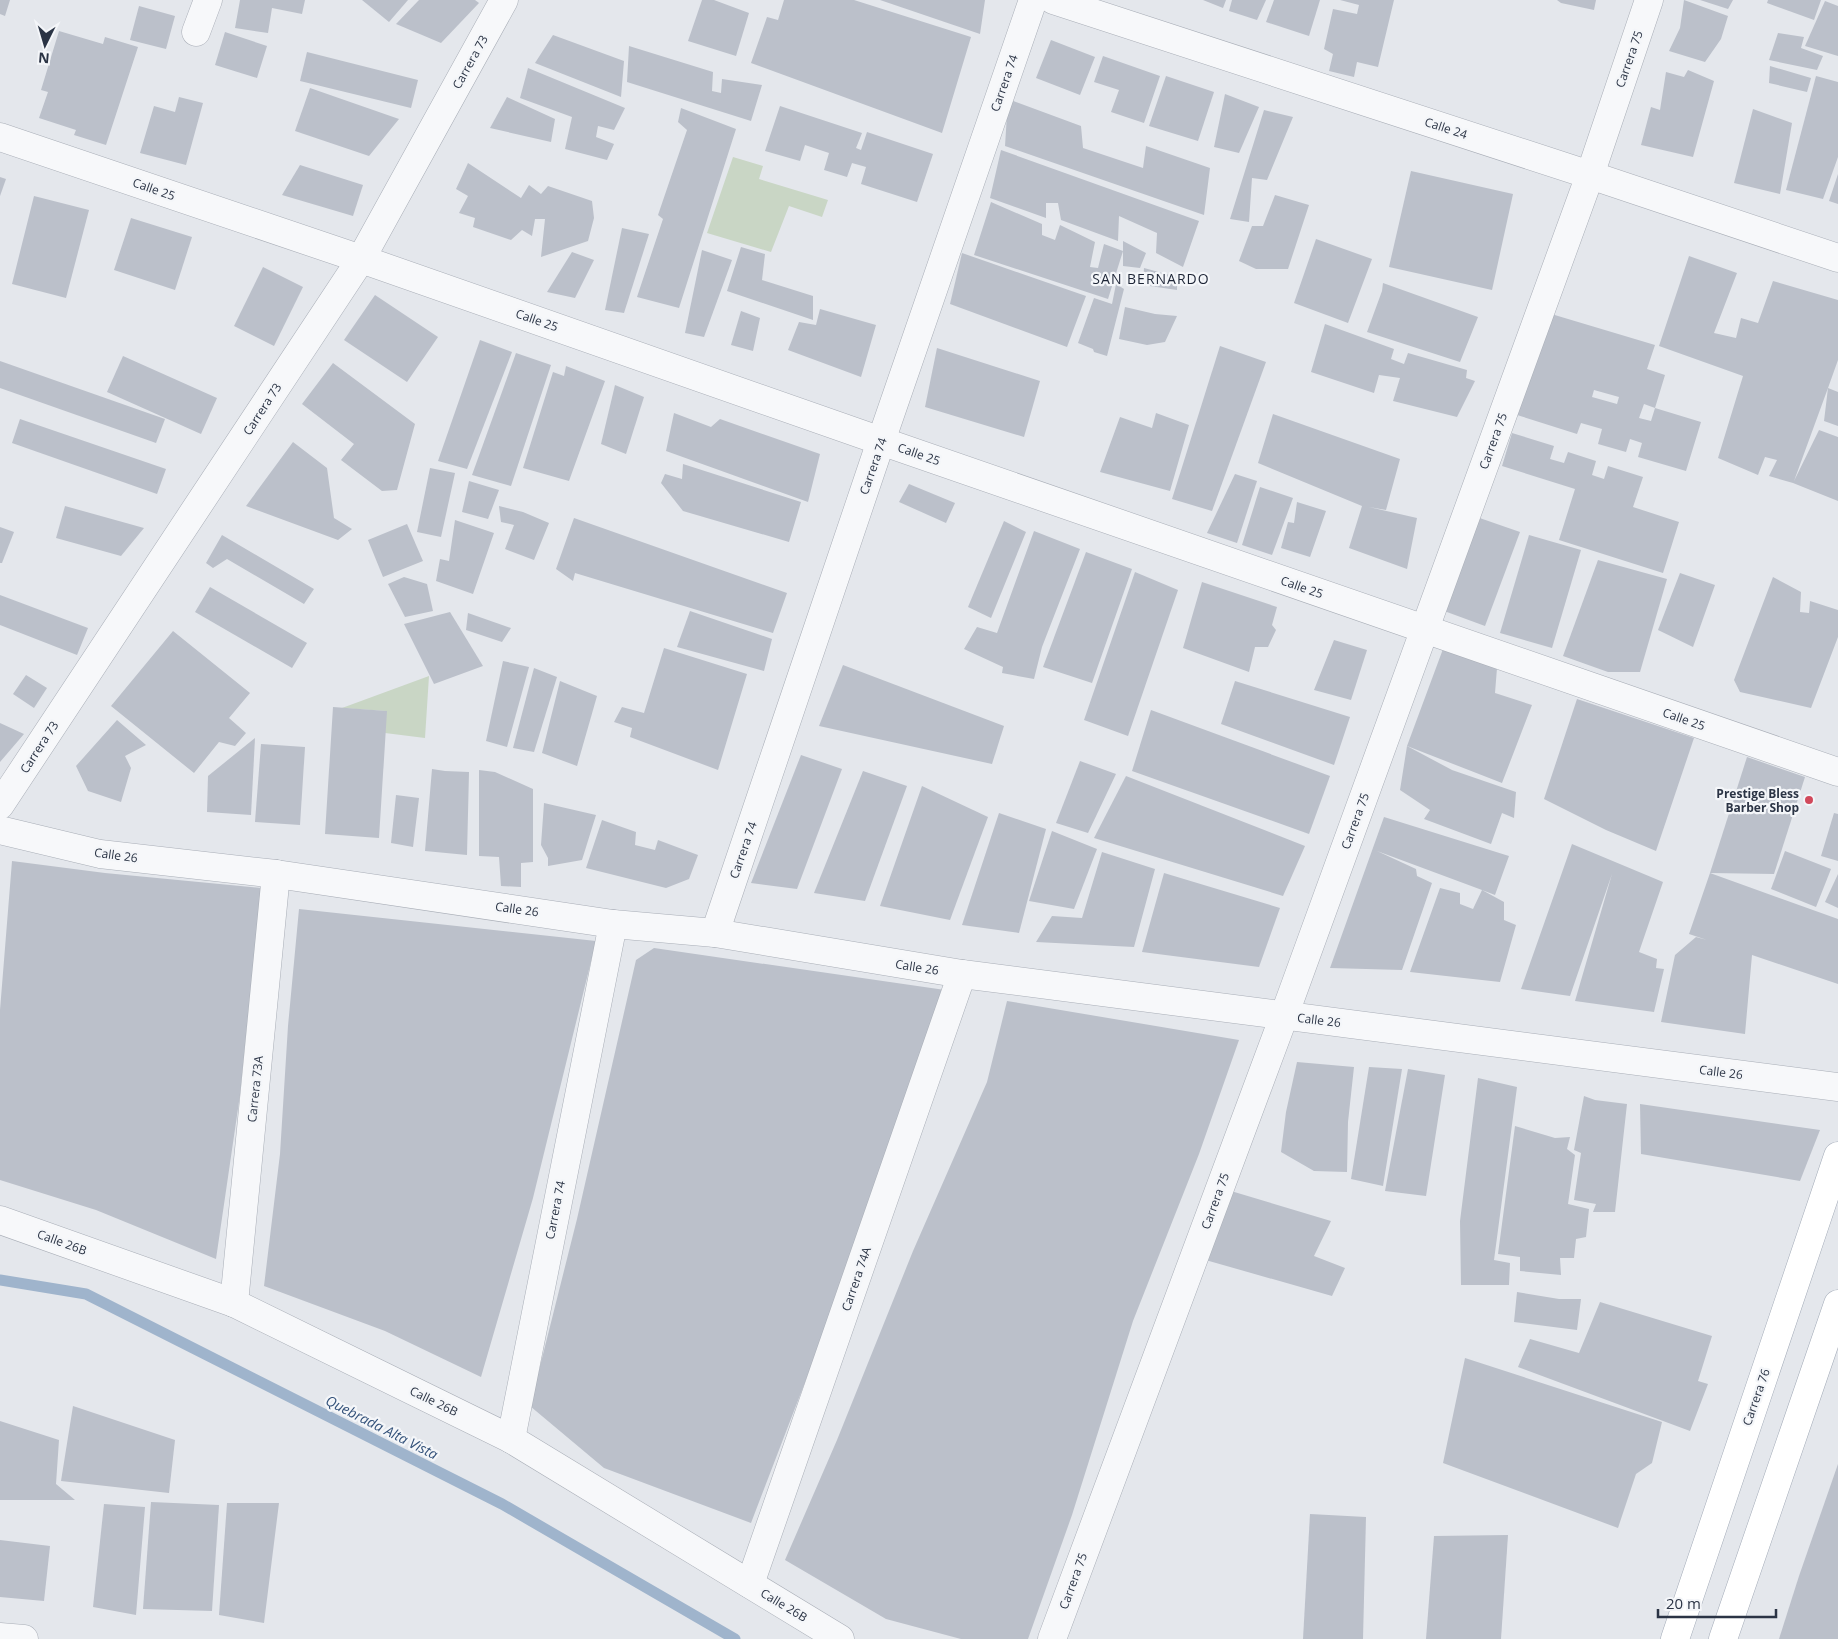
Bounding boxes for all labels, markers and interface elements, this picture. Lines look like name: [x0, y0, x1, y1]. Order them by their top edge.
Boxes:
north arrow: [20, 20, 70, 70]
street label: Carrera 75: [1611, 28, 1647, 90]
street label: Carrera 73: [448, 32, 492, 92]
text: N: [37, 48, 50, 68]
street label: Carrera 74: [986, 52, 1022, 114]
street label: Calle 24: [1423, 113, 1470, 143]
street label: Calle 25: [130, 174, 178, 204]
district label: SAN BERNARDO: [1092, 269, 1210, 288]
street label: Calle 25: [513, 305, 561, 335]
street label: Carrera 73: [239, 379, 285, 438]
street label: Carrera 75: [1475, 410, 1511, 472]
street label: Carrera 74: [855, 435, 891, 497]
street label: Calle 25: [895, 439, 943, 469]
street label: Calle 25: [1278, 572, 1326, 602]
street label: Calle 25: [1660, 704, 1708, 734]
street label: Carrera 73: [16, 717, 62, 776]
place label: Prestige Bless Barber Shop: [1716, 785, 1799, 816]
street label: Carrera 75: [1337, 790, 1373, 852]
marker: Prestige Bless Barber Shop: [1803, 794, 1815, 806]
street label: Carrera 74: [725, 819, 761, 881]
street label: Calle 26: [93, 844, 139, 866]
street label: Calle 26: [494, 898, 540, 920]
street label: Calle 26: [894, 955, 940, 979]
street label: Calle 26: [1296, 1009, 1342, 1031]
street label: Carrera 73A: [243, 1055, 267, 1123]
street label: Calle 26: [1698, 1061, 1744, 1083]
street label: Carrera 75: [1197, 1170, 1233, 1232]
street label: Carrera 74: [541, 1179, 569, 1241]
street label: Calle 26B: [35, 1225, 89, 1259]
street label: Carrera 74A: [837, 1244, 875, 1313]
street label: Carrera 76: [1738, 1366, 1774, 1428]
street label: Calle 26B: [407, 1382, 461, 1420]
water label: Quebrada Alta Vista: [323, 1390, 441, 1464]
street label: Carrera 75: [1055, 1550, 1091, 1612]
street label: Calle 26B: [757, 1584, 811, 1626]
scale bar: [1658, 1586, 1776, 1618]
text: 20 m: [1666, 1593, 1701, 1613]

